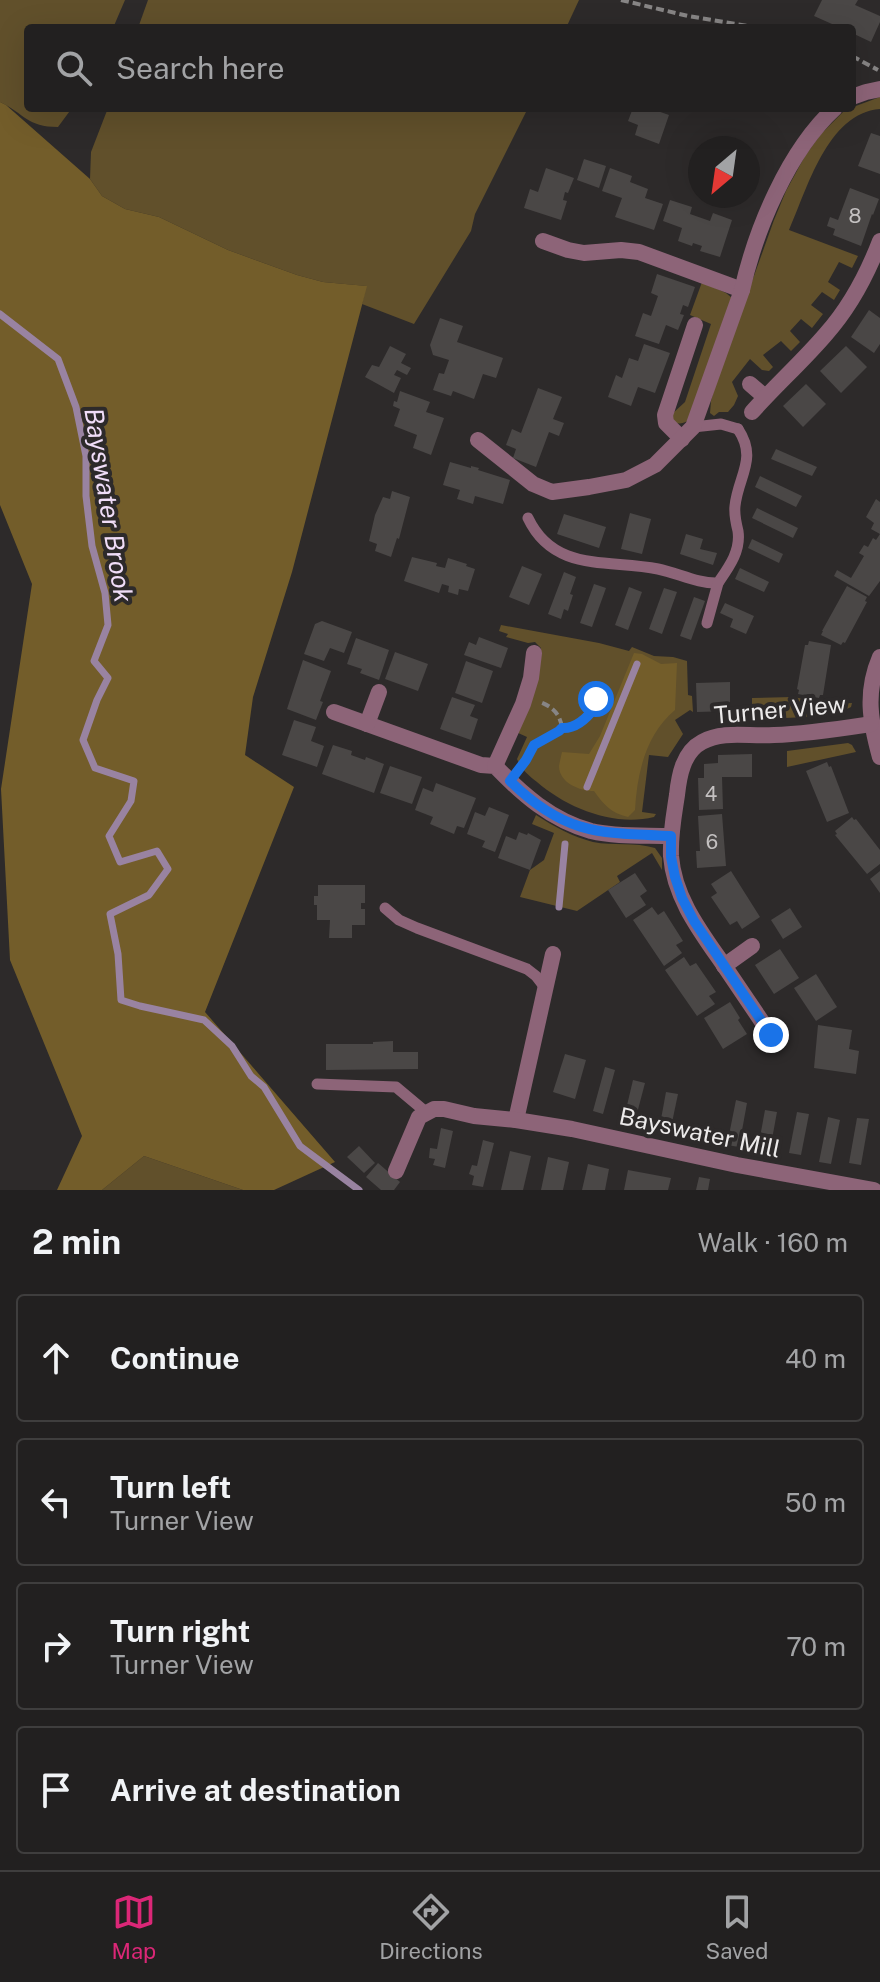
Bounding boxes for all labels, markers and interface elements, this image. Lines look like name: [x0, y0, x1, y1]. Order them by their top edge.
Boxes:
search box: [24, 24, 856, 112]
icon: search: [52, 46, 96, 90]
text: Search here: [116, 50, 284, 86]
north arrow: [688, 136, 760, 208]
house number: 8: [849, 204, 861, 228]
water label: Bayswater Brook: [78, 406, 140, 604]
route start: [578, 681, 614, 717]
street label: Turner View: [713, 689, 848, 729]
house number: 4: [705, 782, 717, 806]
house number: 6: [706, 830, 718, 854]
route end: [753, 1017, 789, 1053]
street label: Bayswater Mill: [617, 1101, 783, 1163]
text: 2 min: [32, 1222, 121, 1262]
text: Walk · 160 m: [698, 1227, 848, 1258]
icon: ahead: [34, 1336, 78, 1380]
text: Continue: [110, 1340, 240, 1376]
text: 40 m: [785, 1343, 846, 1374]
text: Turn left: [110, 1469, 231, 1505]
icon: left: [34, 1480, 78, 1524]
text: 50 m: [785, 1487, 846, 1518]
text: Turner View: [110, 1505, 254, 1536]
text: Turn right: [110, 1613, 250, 1649]
icon: right: [34, 1624, 78, 1668]
text: 70 m: [786, 1631, 846, 1662]
text: Turner View: [110, 1649, 254, 1680]
icon: arrive: [34, 1768, 78, 1812]
text: Arrive at destination: [110, 1772, 401, 1808]
tab: Map: [112, 1890, 156, 1964]
tab: Directions: [379, 1890, 483, 1964]
tab: Saved: [706, 1890, 768, 1964]

